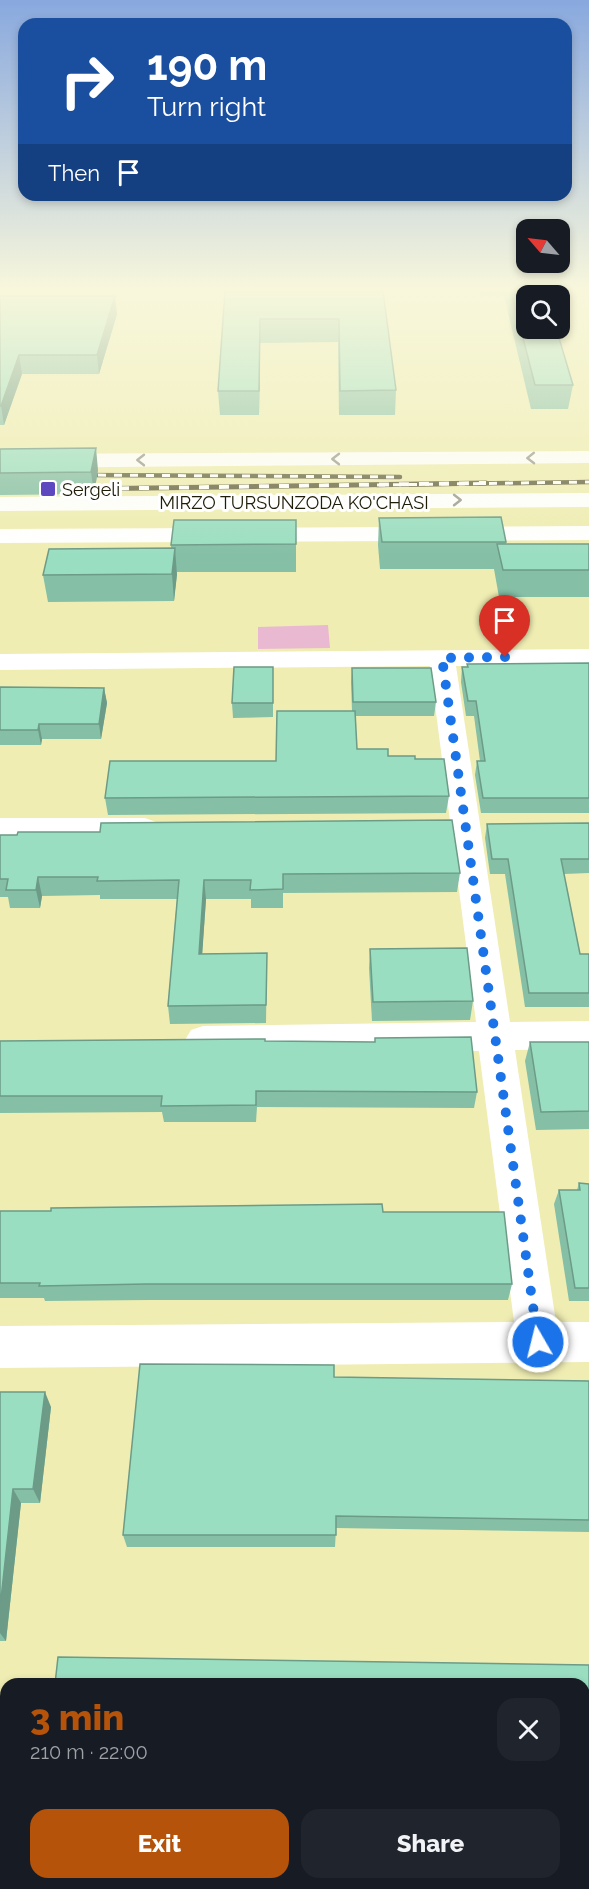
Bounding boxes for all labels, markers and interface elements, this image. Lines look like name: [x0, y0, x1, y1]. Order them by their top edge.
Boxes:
text: 190 m: [147, 41, 267, 90]
icon: right: [48, 42, 126, 120]
text: Turn right: [147, 91, 266, 122]
icon: arrive: [112, 156, 145, 189]
text: Then: [48, 160, 100, 186]
north arrow: [516, 219, 570, 273]
map controls: [516, 219, 570, 339]
button: search: [516, 285, 570, 339]
one-way arrow: [526, 452, 535, 464]
one-way arrow: [331, 453, 340, 465]
one-way arrow: [136, 454, 145, 466]
place label: Sergeli: [62, 479, 120, 500]
marker: Sergeli: [39, 480, 57, 498]
street label: MIRZO TURSUNZODA KO'CHASI: [159, 492, 429, 513]
one-way arrow: [453, 494, 462, 506]
pin: [479, 595, 530, 657]
icon: arrive: [488, 604, 521, 637]
position arrow: [506, 1310, 570, 1374]
text: 3 min: [30, 1696, 124, 1738]
button: close: [497, 1698, 560, 1761]
text: 210 m · 22:00: [30, 1740, 148, 1764]
button: Exit: [30, 1809, 289, 1878]
button: Share: [301, 1809, 560, 1878]

